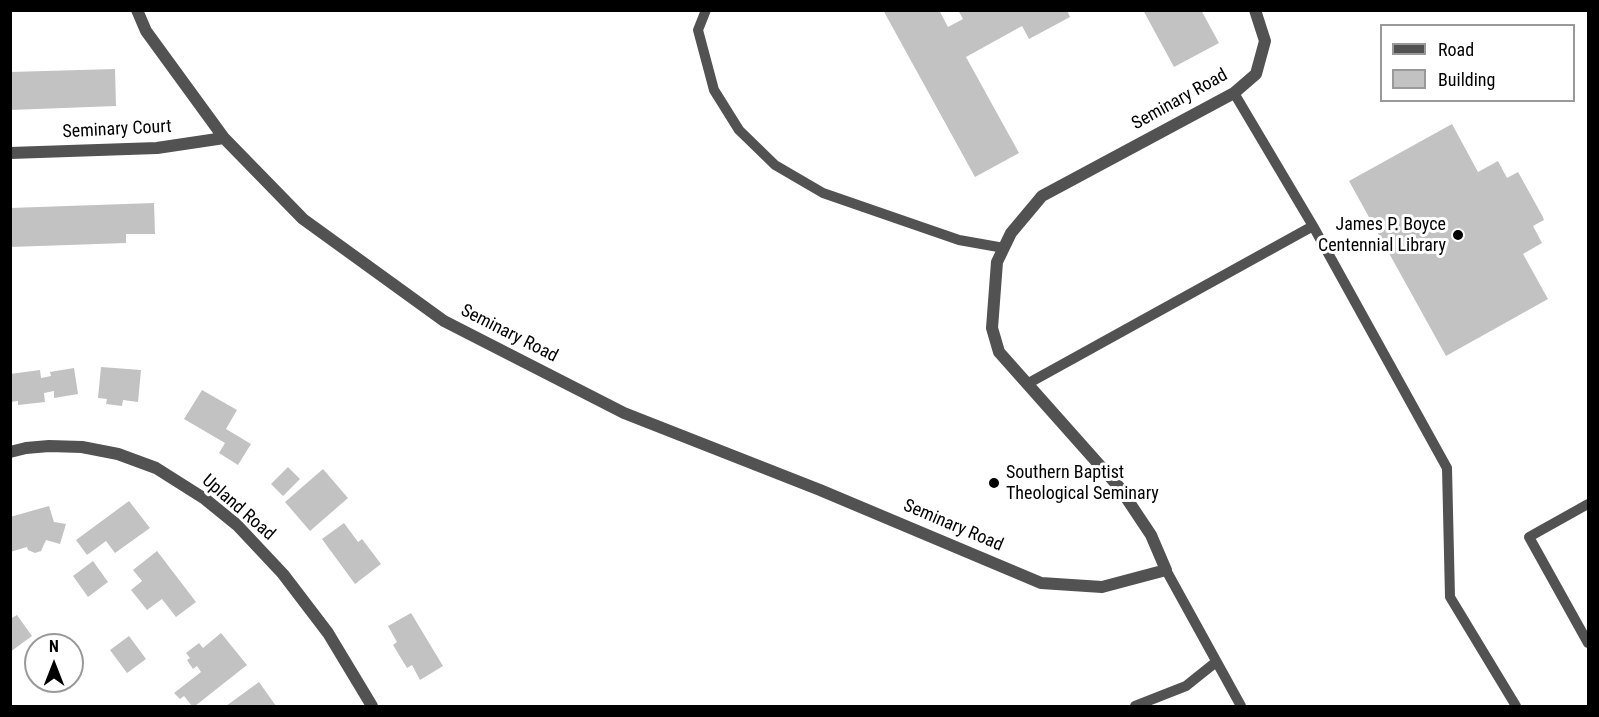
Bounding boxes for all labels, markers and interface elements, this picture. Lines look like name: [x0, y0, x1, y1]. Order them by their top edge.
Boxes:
legend: [1380, 24, 1575, 102]
text: Road: [1438, 39, 1474, 60]
street label: Seminary Road: [1128, 65, 1232, 135]
text: Building: [1438, 69, 1495, 90]
street label: Seminary Court: [62, 116, 172, 144]
place label: James P. Boyce Centennial Library: [1318, 214, 1446, 256]
marker: James P. Boyce Centennial Library: [1451, 228, 1465, 242]
street label: Seminary Road: [457, 300, 561, 368]
place label: Southern Baptist Theological Seminary: [1006, 462, 1159, 504]
street label: Upland Road: [197, 470, 279, 546]
marker: Southern Baptist Theological Seminary: [987, 476, 1001, 490]
street label: Seminary Road: [900, 495, 1006, 557]
north arrow: [24, 633, 84, 693]
text: N: [49, 637, 59, 656]

